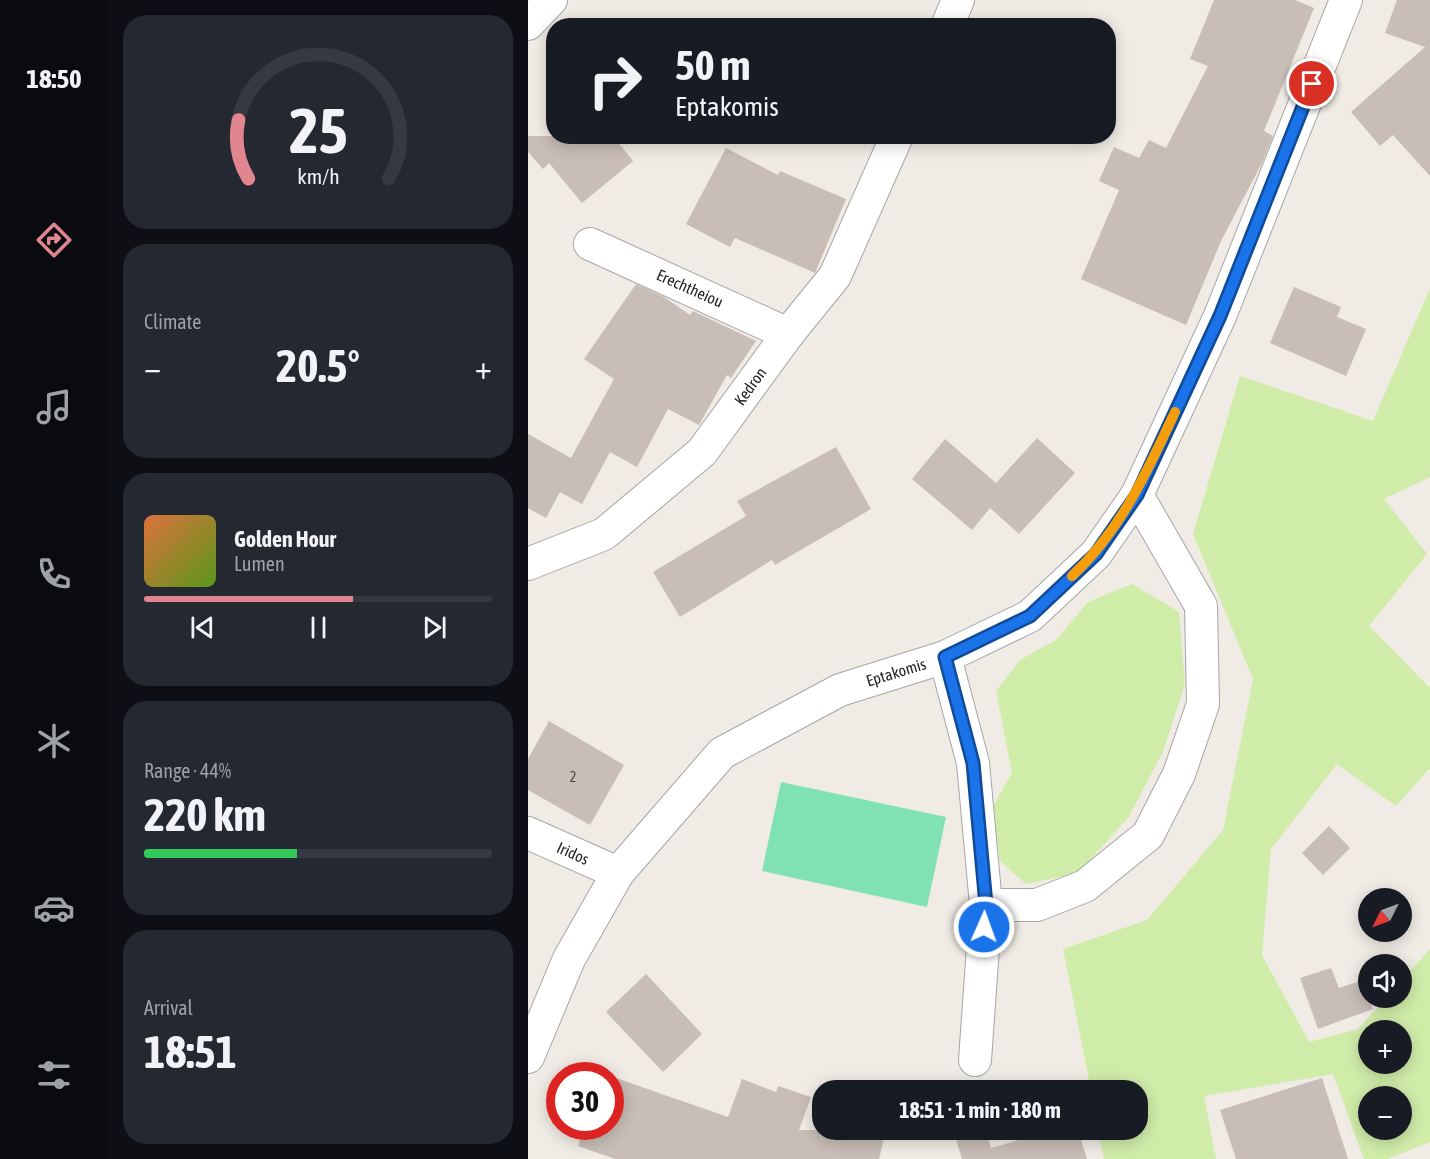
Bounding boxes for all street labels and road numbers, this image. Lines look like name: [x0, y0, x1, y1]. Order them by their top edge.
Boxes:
street label: Erechtheiou: [654, 265, 726, 311]
street label: Kedron: [730, 364, 770, 408]
street label: Eptakomis: [864, 654, 929, 691]
street label: Iridos: [554, 838, 592, 868]

